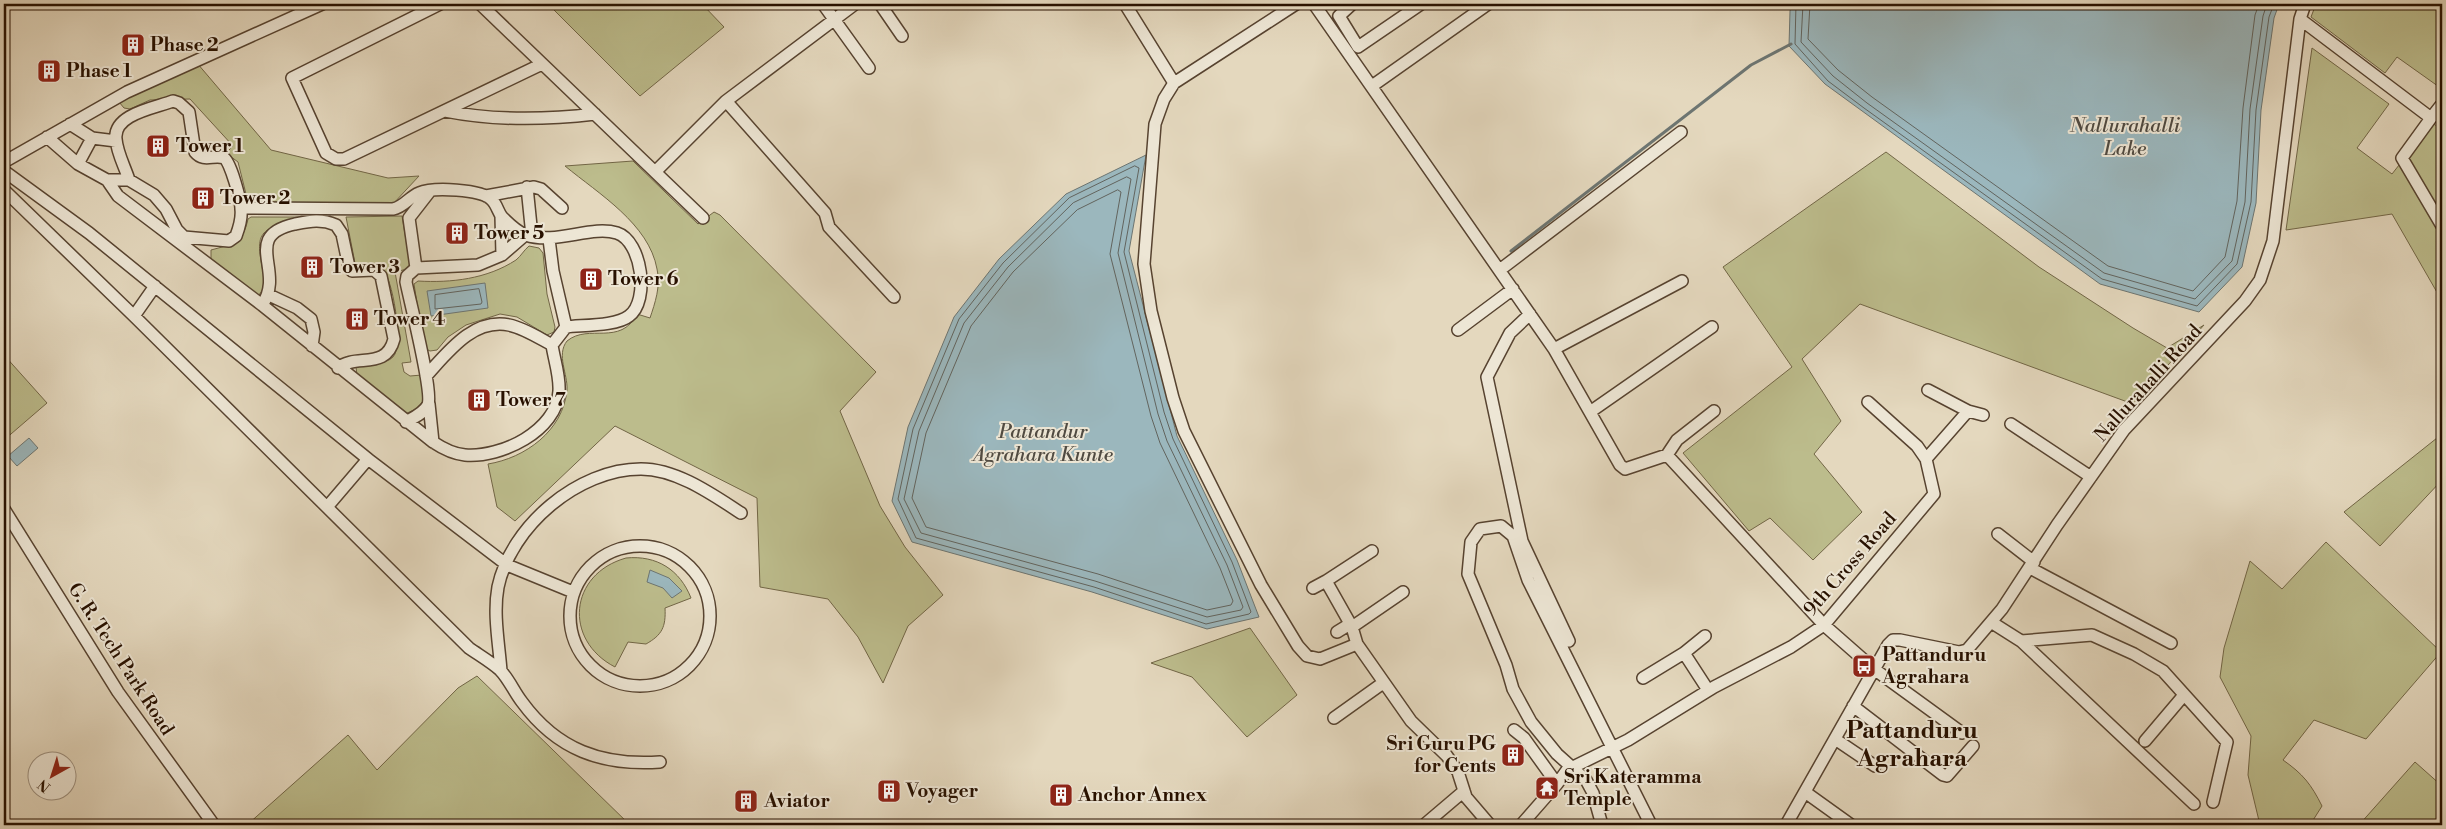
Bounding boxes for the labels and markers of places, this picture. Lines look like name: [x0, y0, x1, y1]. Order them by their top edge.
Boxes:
building icon: Phase 2: [120, 32, 146, 58]
place label: Phase 2: [150, 33, 219, 57]
building icon: Phase 1: [36, 58, 62, 84]
place label: Phase 1: [66, 59, 132, 83]
building icon: Tower 1: [145, 133, 171, 159]
place label: Tower 1: [176, 134, 244, 158]
building icon: Tower 2: [190, 185, 216, 211]
place label: Tower 2: [220, 186, 290, 210]
building icon: Tower 5: [444, 220, 470, 246]
place label: Tower 5: [474, 221, 545, 245]
building icon: Tower 3: [299, 254, 325, 280]
place label: Tower 3: [330, 255, 400, 279]
building icon: Tower 6: [578, 266, 604, 292]
place label: Tower 6: [608, 267, 679, 291]
building icon: Tower 4: [344, 306, 370, 332]
place label: Tower 4: [374, 307, 446, 331]
building icon: Tower 7: [466, 387, 492, 413]
place label: Tower 7: [496, 388, 566, 412]
place label: Pattanduru Agrahara: [1881, 643, 1986, 689]
bus stop icon: Pattanduru Agrahara: [1851, 653, 1877, 679]
place label: Sri Guru PG for Gents: [1386, 732, 1496, 778]
building icon: Sri Guru PG for Gents: [1500, 742, 1526, 768]
place label: Sri Kateramma Temple: [1564, 765, 1702, 811]
temple icon: Sri Kateramma Temple: [1534, 775, 1560, 801]
building icon: Voyager: [876, 778, 902, 804]
place label: Voyager: [905, 779, 979, 803]
building icon: Anchor Annex: [1048, 782, 1074, 808]
place label: Anchor Annex: [1077, 783, 1207, 807]
building icon: Aviator: [733, 788, 759, 814]
place label: Aviator: [763, 789, 831, 813]

